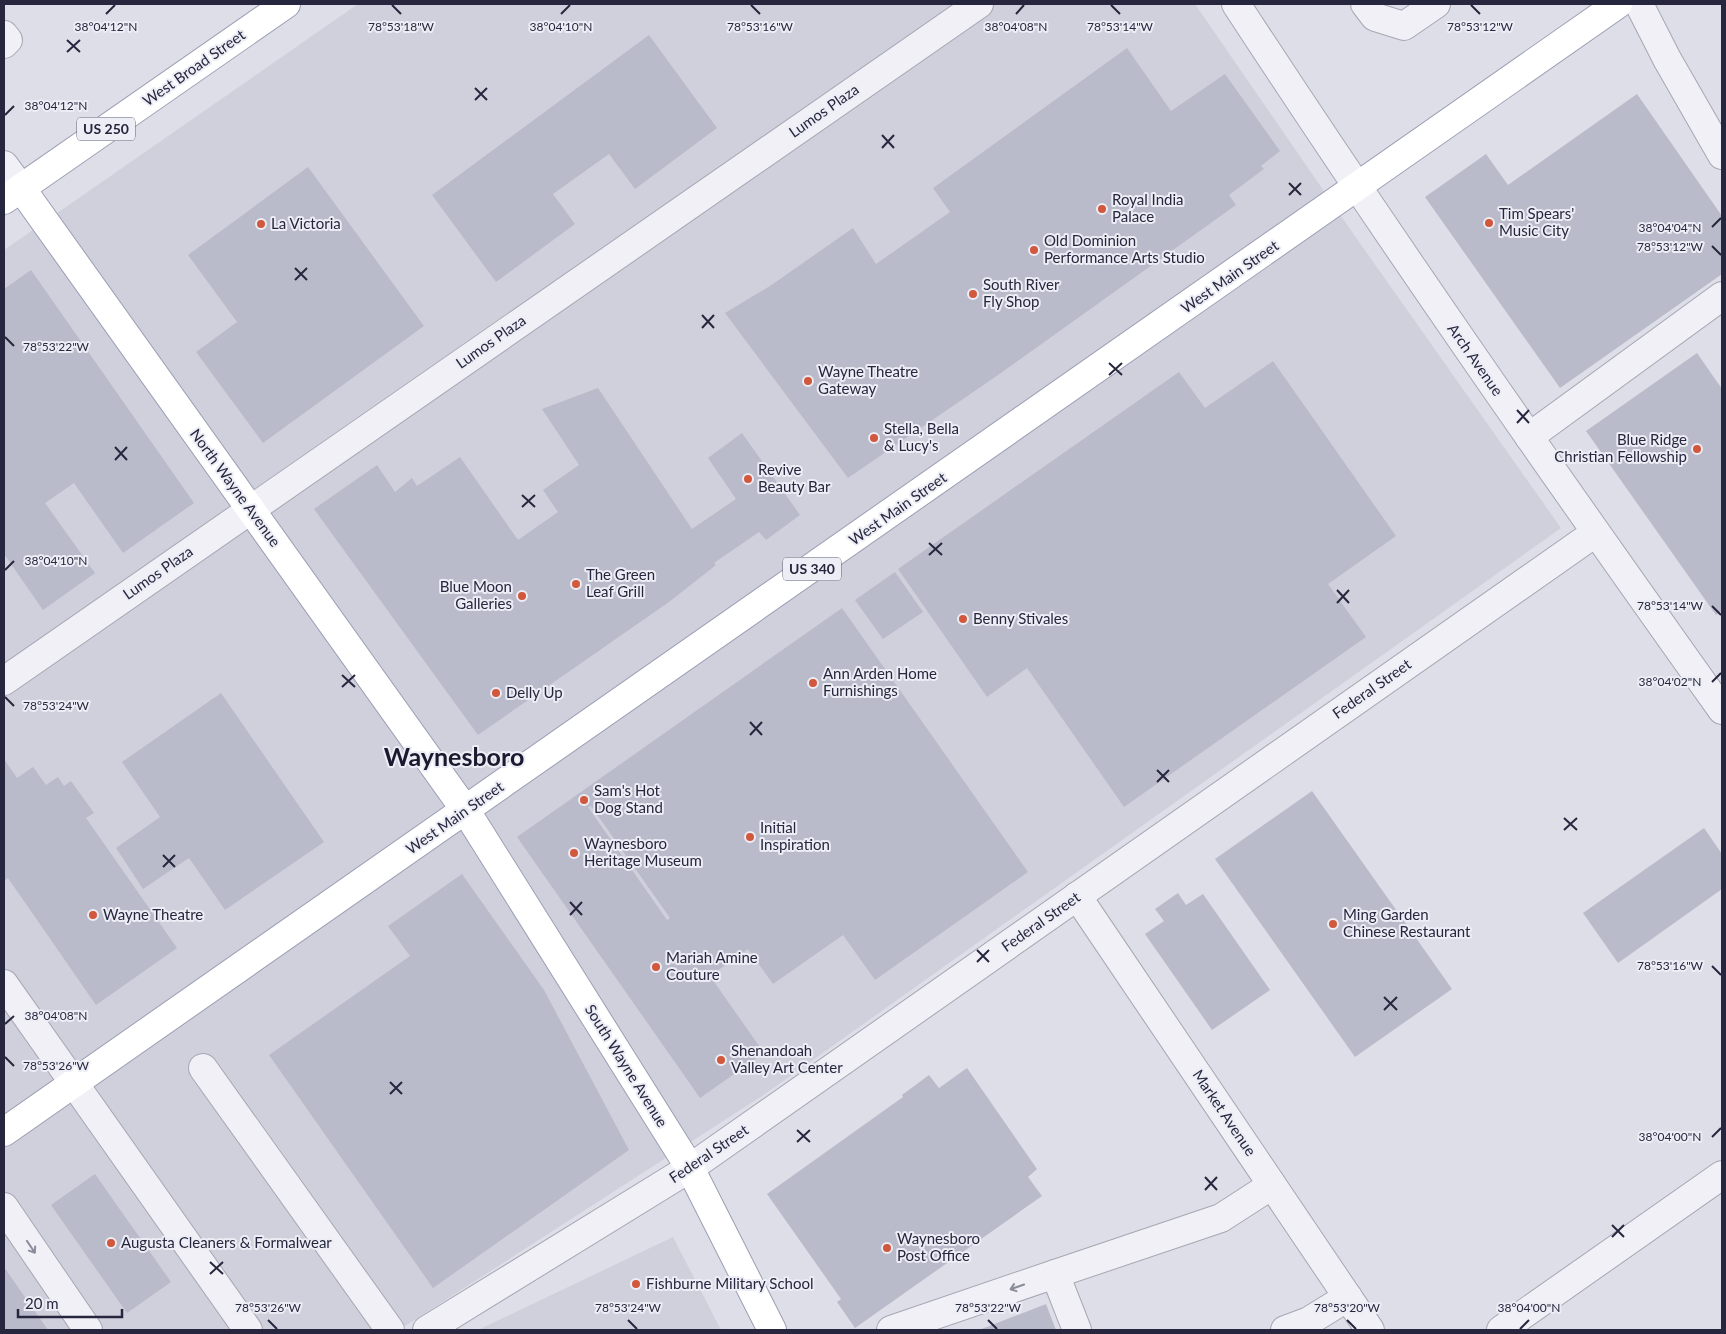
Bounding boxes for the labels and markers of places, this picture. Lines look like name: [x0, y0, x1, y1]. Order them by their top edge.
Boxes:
place label: Royal India Palace: [1112, 190, 1184, 225]
marker: Royal India Palace: [1096, 203, 1108, 215]
place label: Tim Spears' Music City: [1499, 204, 1574, 239]
place label: La Victoria: [271, 214, 341, 232]
marker: Tim Spears' Music City: [1483, 217, 1495, 229]
marker: La Victoria: [255, 218, 267, 230]
place label: Old Dominion Performance Arts Studio: [1044, 231, 1205, 266]
marker: Old Dominion Performance Arts Studio: [1028, 244, 1040, 256]
place label: South River Fly Shop: [983, 275, 1060, 310]
marker: South River Fly Shop: [967, 288, 979, 300]
place label: Wayne Theatre Gateway: [818, 362, 918, 397]
marker: Wayne Theatre Gateway: [802, 375, 814, 387]
place label: Stella, Bella & Lucy's: [884, 419, 959, 454]
place label: Blue Ridge Christian Fellowship: [1554, 430, 1687, 465]
marker: Stella, Bella & Lucy's: [868, 432, 880, 444]
marker: Blue Ridge Christian Fellowship: [1691, 443, 1703, 455]
place label: Revive Beauty Bar: [758, 460, 831, 495]
marker: Revive Beauty Bar: [742, 473, 754, 485]
place label: The Green Leaf Grill: [586, 565, 655, 600]
place label: Blue Moon Galleries: [440, 577, 512, 612]
marker: The Green Leaf Grill: [570, 578, 582, 590]
marker: Blue Moon Galleries: [516, 590, 528, 602]
place label: Benny Stivales: [973, 609, 1068, 627]
marker: Benny Stivales: [957, 613, 969, 625]
place label: Ann Arden Home Furnishings: [823, 664, 937, 699]
marker: Ann Arden Home Furnishings: [807, 677, 819, 689]
place label: Delly Up: [506, 683, 563, 701]
marker: Delly Up: [490, 687, 502, 699]
place label: Sam's Hot Dog Stand: [594, 781, 663, 816]
marker: Sam's Hot Dog Stand: [578, 794, 590, 806]
place label: Initial Inspiration: [760, 818, 830, 853]
marker: Initial Inspiration: [744, 831, 756, 843]
place label: Waynesboro Heritage Museum: [584, 834, 702, 869]
marker: Waynesboro Heritage Museum: [568, 847, 580, 859]
place label: Wayne Theatre: [103, 905, 203, 923]
place label: Ming Garden Chinese Restaurant: [1343, 905, 1471, 940]
marker: Wayne Theatre: [87, 909, 99, 921]
marker: Ming Garden Chinese Restaurant: [1327, 918, 1339, 930]
place label: Mariah Amine Couture: [666, 948, 758, 983]
marker: Mariah Amine Couture: [650, 961, 662, 973]
place label: Shenandoah Valley Art Center: [731, 1041, 843, 1076]
marker: Shenandoah Valley Art Center: [715, 1054, 727, 1066]
place label: Waynesboro Post Office: [897, 1229, 980, 1264]
place label: Augusta Cleaners & Formalwear: [121, 1233, 332, 1251]
marker: Augusta Cleaners & Formalwear: [105, 1237, 117, 1249]
marker: Waynesboro Post Office: [881, 1242, 893, 1254]
place label: Fishburne Military School: [646, 1274, 814, 1292]
marker: Fishburne Military School: [630, 1278, 642, 1290]

